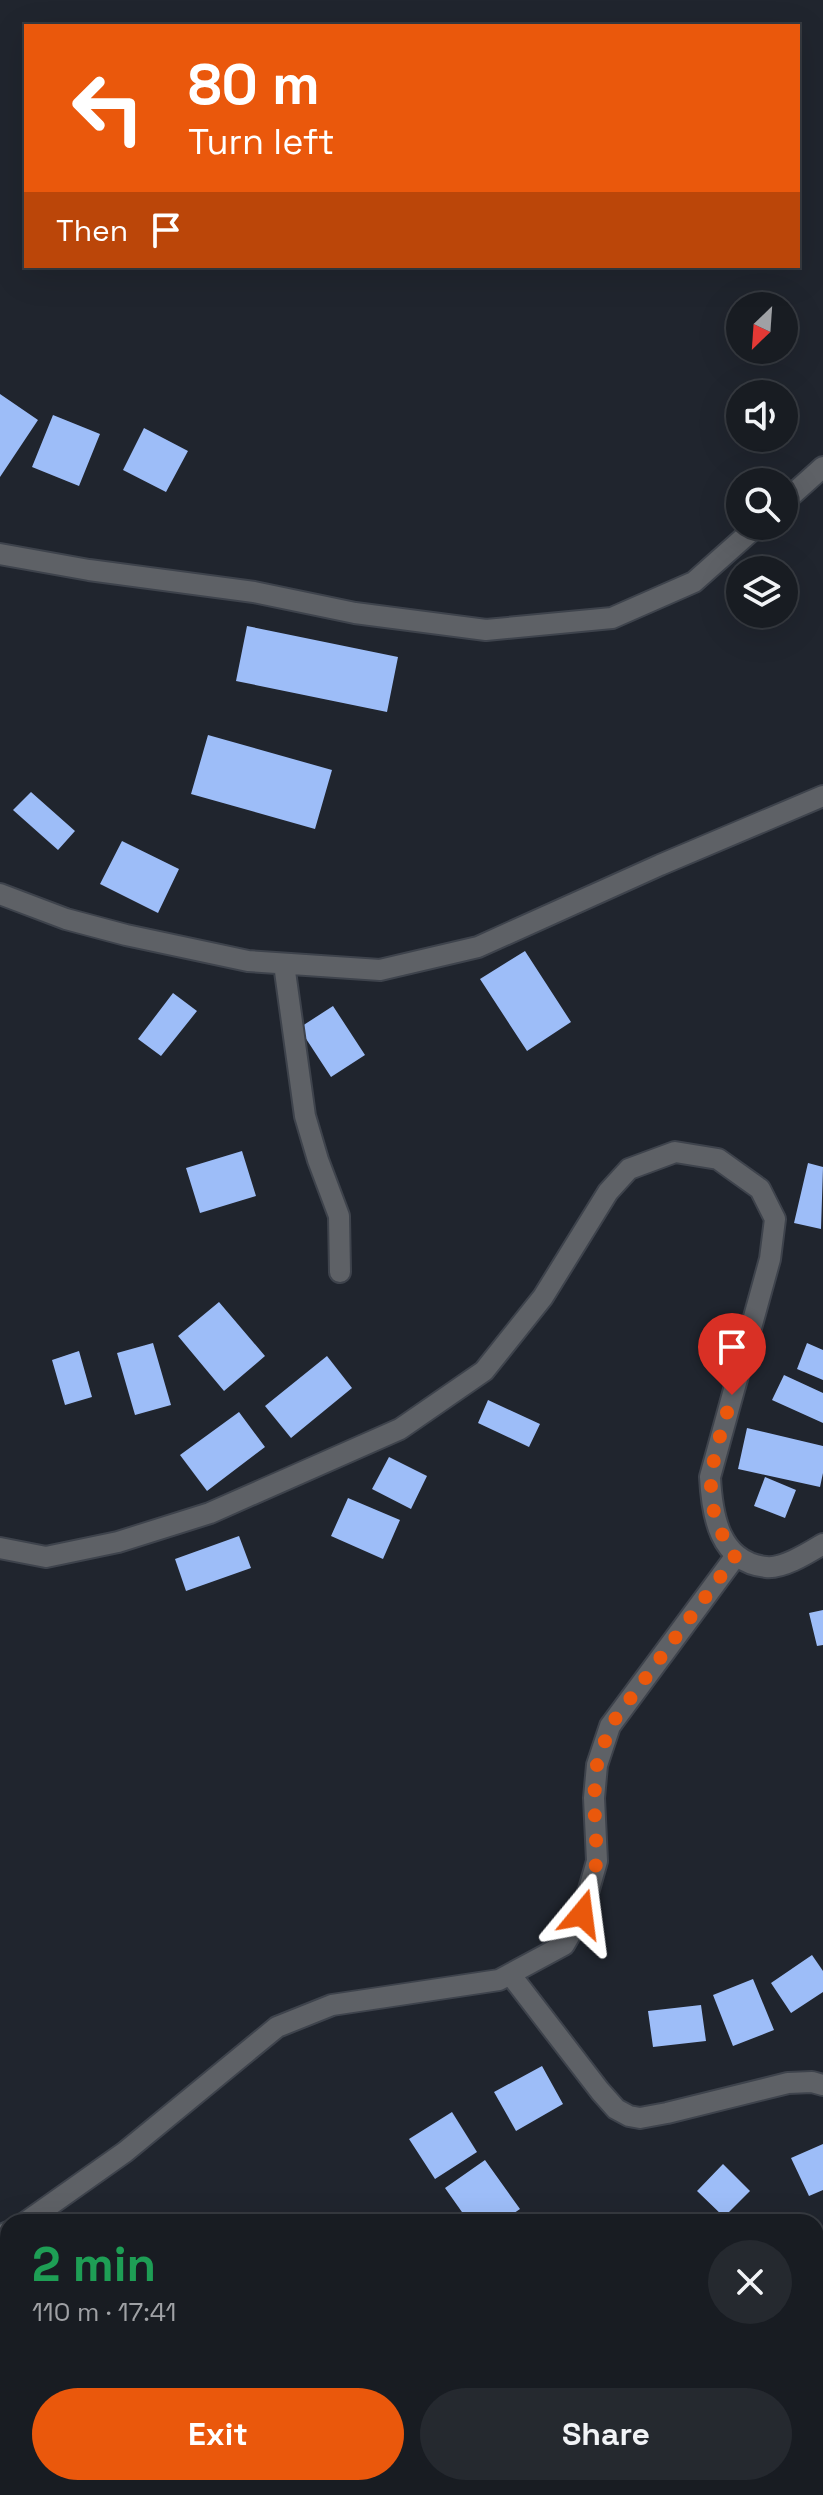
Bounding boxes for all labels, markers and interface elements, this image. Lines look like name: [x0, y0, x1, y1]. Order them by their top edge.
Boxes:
text: 80 m: [188, 49, 320, 120]
icon: left: [56, 56, 160, 160]
text: Turn left: [188, 119, 335, 165]
icon: arrive: [144, 208, 188, 252]
text: Then: [56, 211, 128, 250]
north arrow: [726, 292, 798, 364]
map controls: [726, 292, 798, 628]
button: sound: [726, 380, 798, 452]
button: search: [726, 468, 798, 540]
button: layers: [726, 556, 798, 628]
pin: [698, 1313, 766, 1395]
icon: arrive: [710, 1325, 754, 1369]
position arrow: [540, 1872, 624, 1956]
text: 2 min: [32, 2234, 156, 2295]
button: close: [708, 2240, 792, 2324]
text: 110 m · 17:41: [32, 2295, 176, 2329]
button: Exit: [32, 2388, 404, 2480]
button: Share: [420, 2388, 792, 2480]

